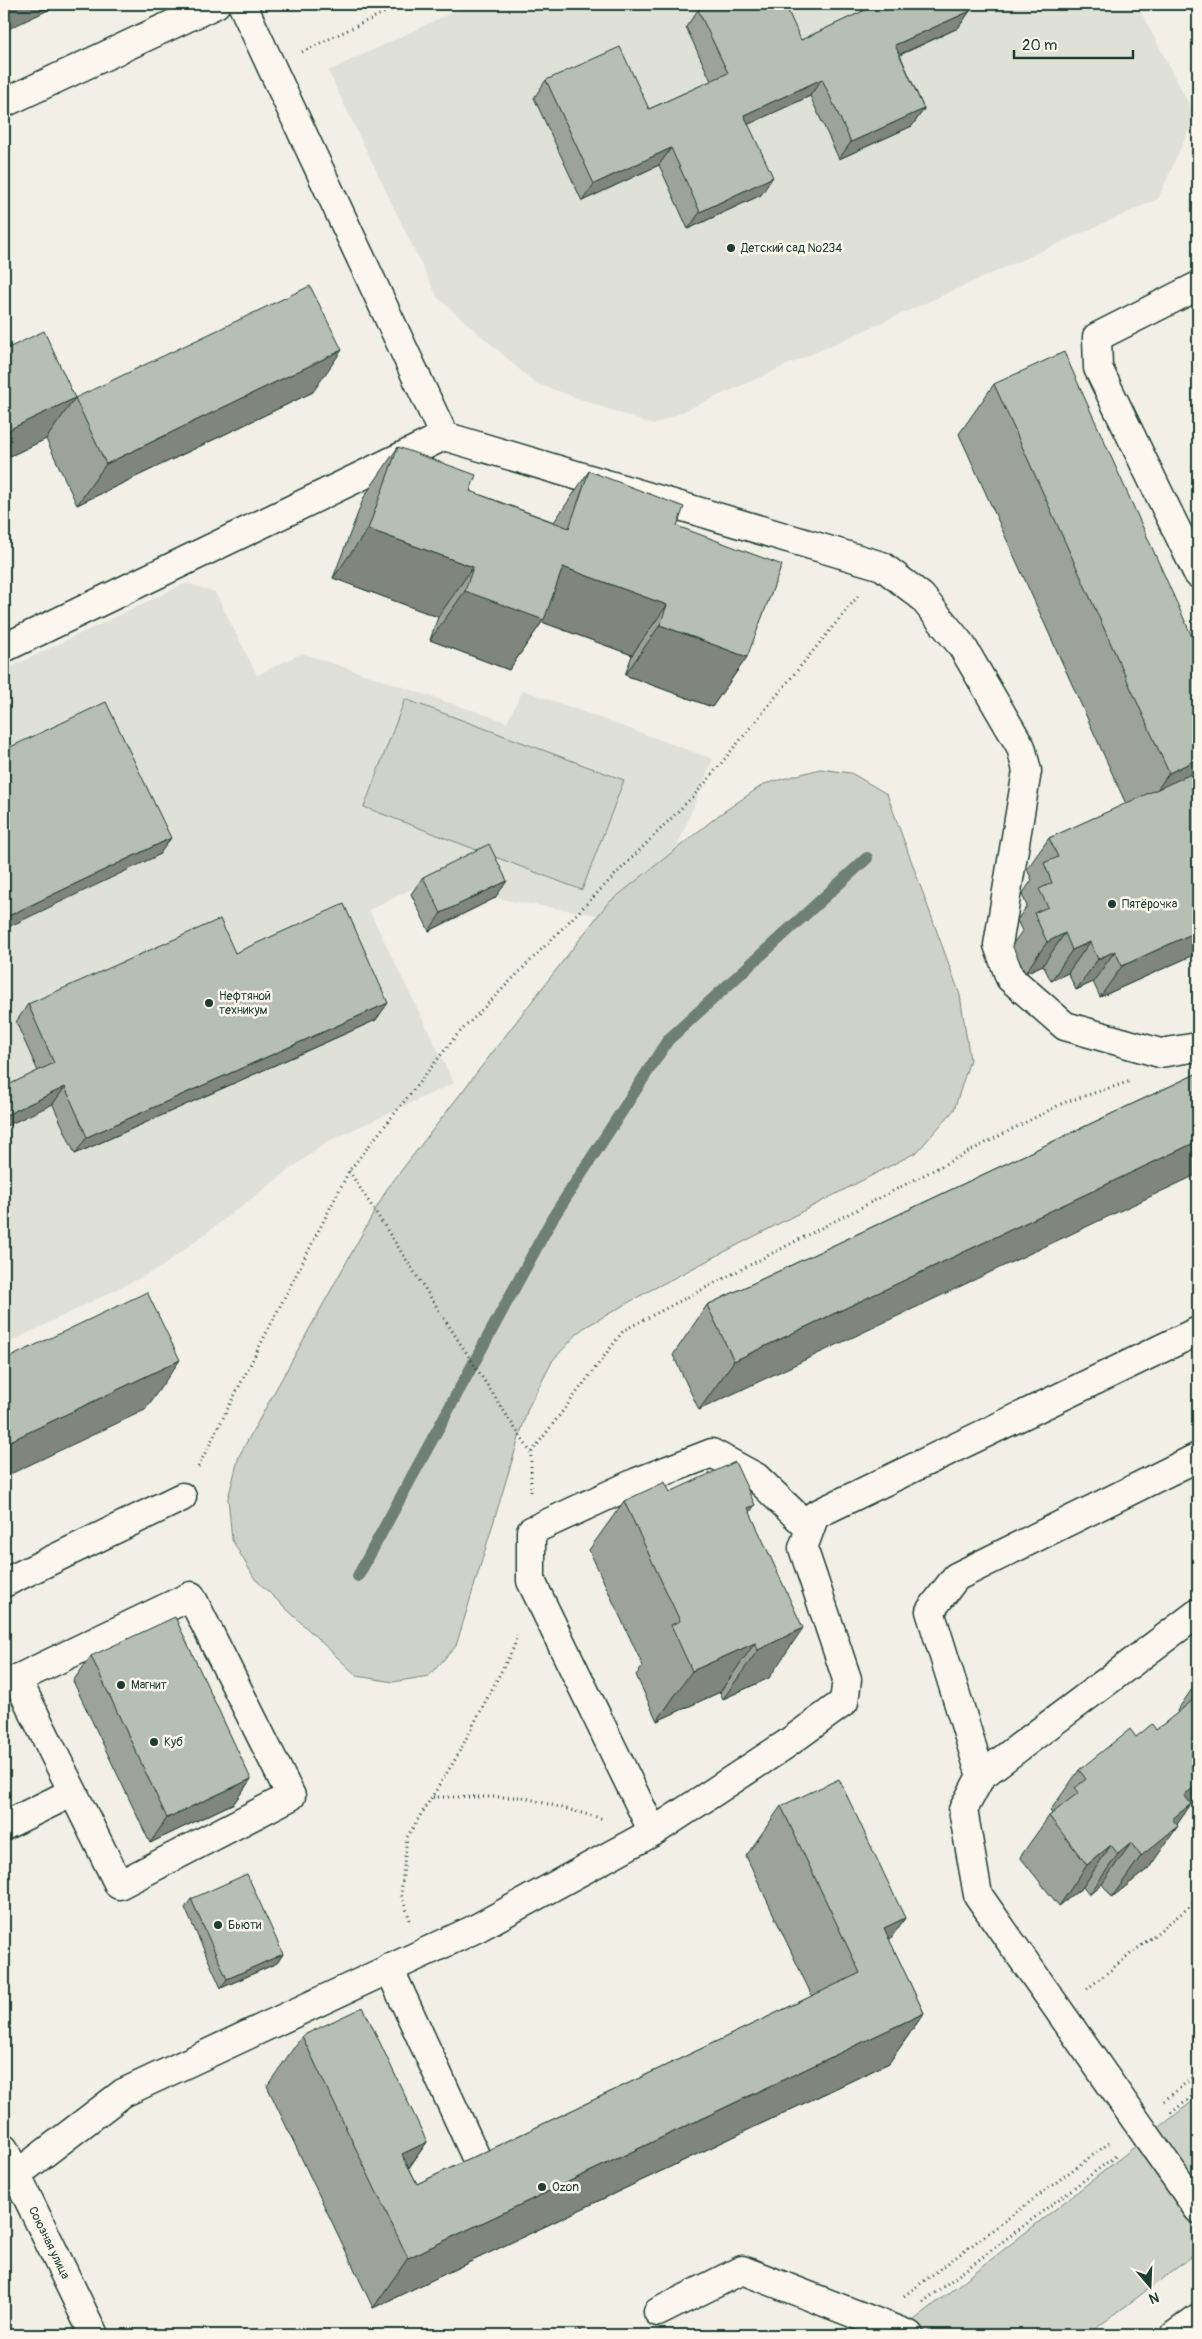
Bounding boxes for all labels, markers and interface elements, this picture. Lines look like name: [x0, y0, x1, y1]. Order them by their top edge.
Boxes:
scale bar: [1014, 28, 1133, 60]
text: 20 m: [1022, 36, 1057, 55]
place label: Детский сад №234: [740, 241, 842, 256]
marker: Детский сад №234: [725, 242, 737, 254]
place label: Пятёрочка: [1122, 897, 1178, 912]
marker: Пятёрочка: [1106, 898, 1118, 910]
place label: Нефтяной техникум: [219, 989, 271, 1018]
marker: Нефтяной техникум: [203, 997, 215, 1009]
place label: Магнит: [131, 1678, 167, 1693]
marker: Магнит: [115, 1679, 127, 1691]
place label: Куб: [164, 1735, 183, 1750]
marker: Куб: [148, 1736, 160, 1748]
place label: Бьюти: [228, 1918, 262, 1933]
marker: Бьюти: [212, 1919, 224, 1931]
place label: Ozon: [552, 2180, 579, 2195]
marker: Ozon: [536, 2181, 548, 2193]
street label: Союзная улица: [25, 2204, 73, 2282]
north arrow: [1124, 2262, 1174, 2312]
text: N: [1147, 2288, 1161, 2307]

